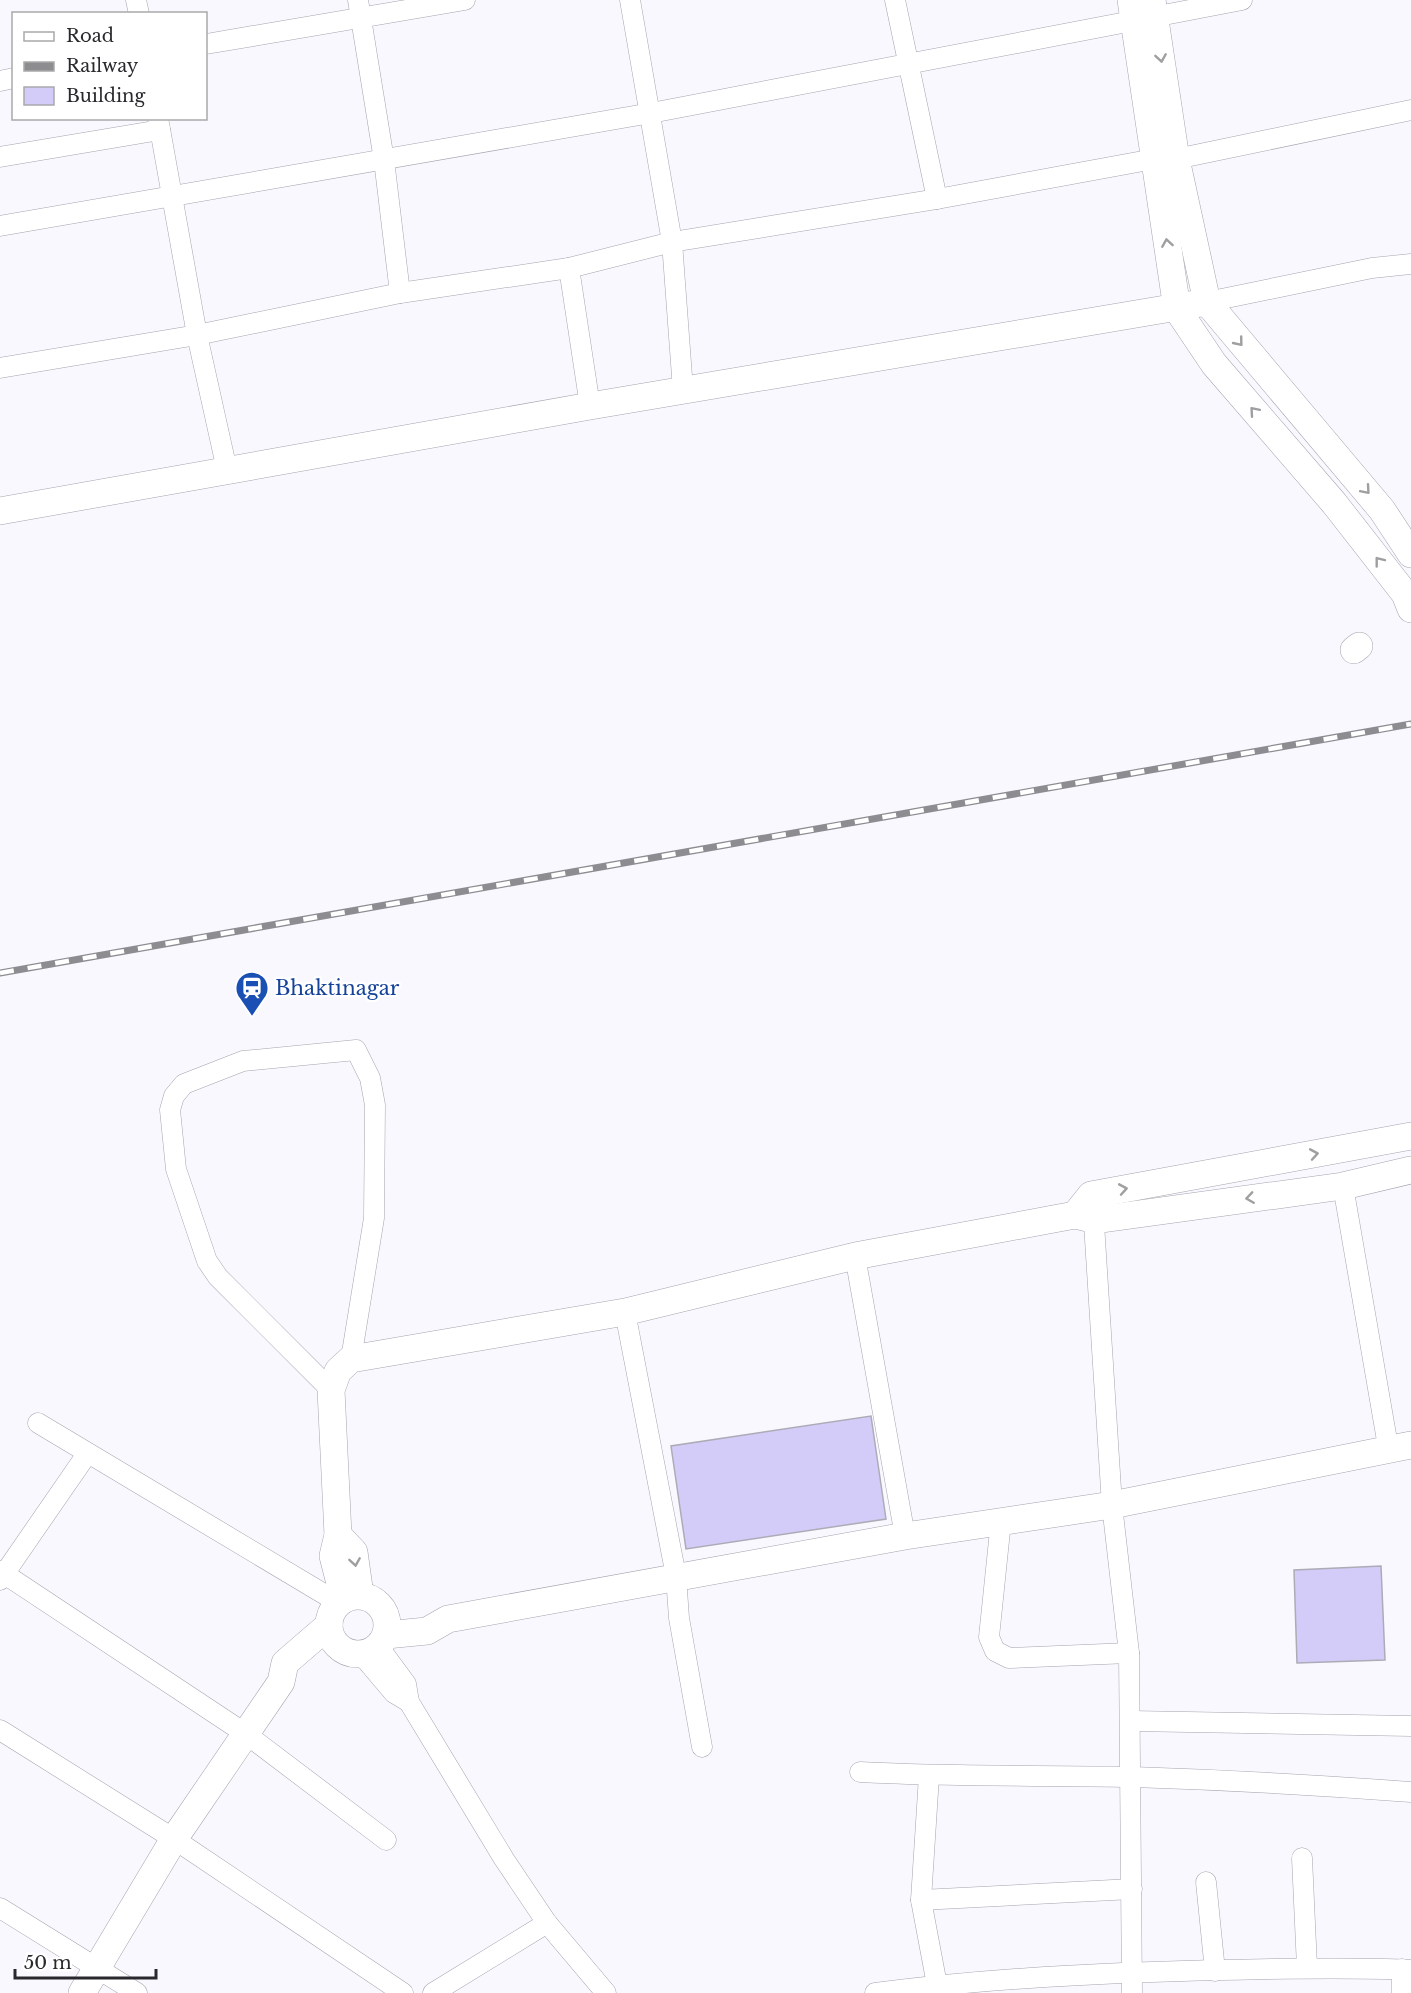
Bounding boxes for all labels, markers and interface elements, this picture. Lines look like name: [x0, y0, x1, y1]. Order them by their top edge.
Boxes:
legend: [12, 12, 207, 120]
text: Road: [66, 25, 114, 47]
one-way arrow: [1154, 53, 1166, 62]
text: Railway: [66, 55, 139, 77]
text: Building: [66, 85, 145, 107]
one-way arrow: [1161, 238, 1174, 248]
one-way arrow: [1232, 335, 1243, 346]
one-way arrow: [1250, 407, 1261, 418]
one-way arrow: [1359, 483, 1370, 494]
one-way arrow: [1375, 556, 1386, 567]
station icon: Bhaktinagar: [234, 970, 270, 1017]
place label: Bhaktinagar: [275, 976, 400, 1000]
one-way arrow: [1309, 1148, 1319, 1161]
one-way arrow: [1117, 1183, 1127, 1196]
one-way arrow: [1245, 1192, 1255, 1204]
one-way arrow: [348, 1557, 361, 1567]
scale bar: [15, 1942, 156, 1980]
text: 50 m: [24, 1952, 72, 1974]

